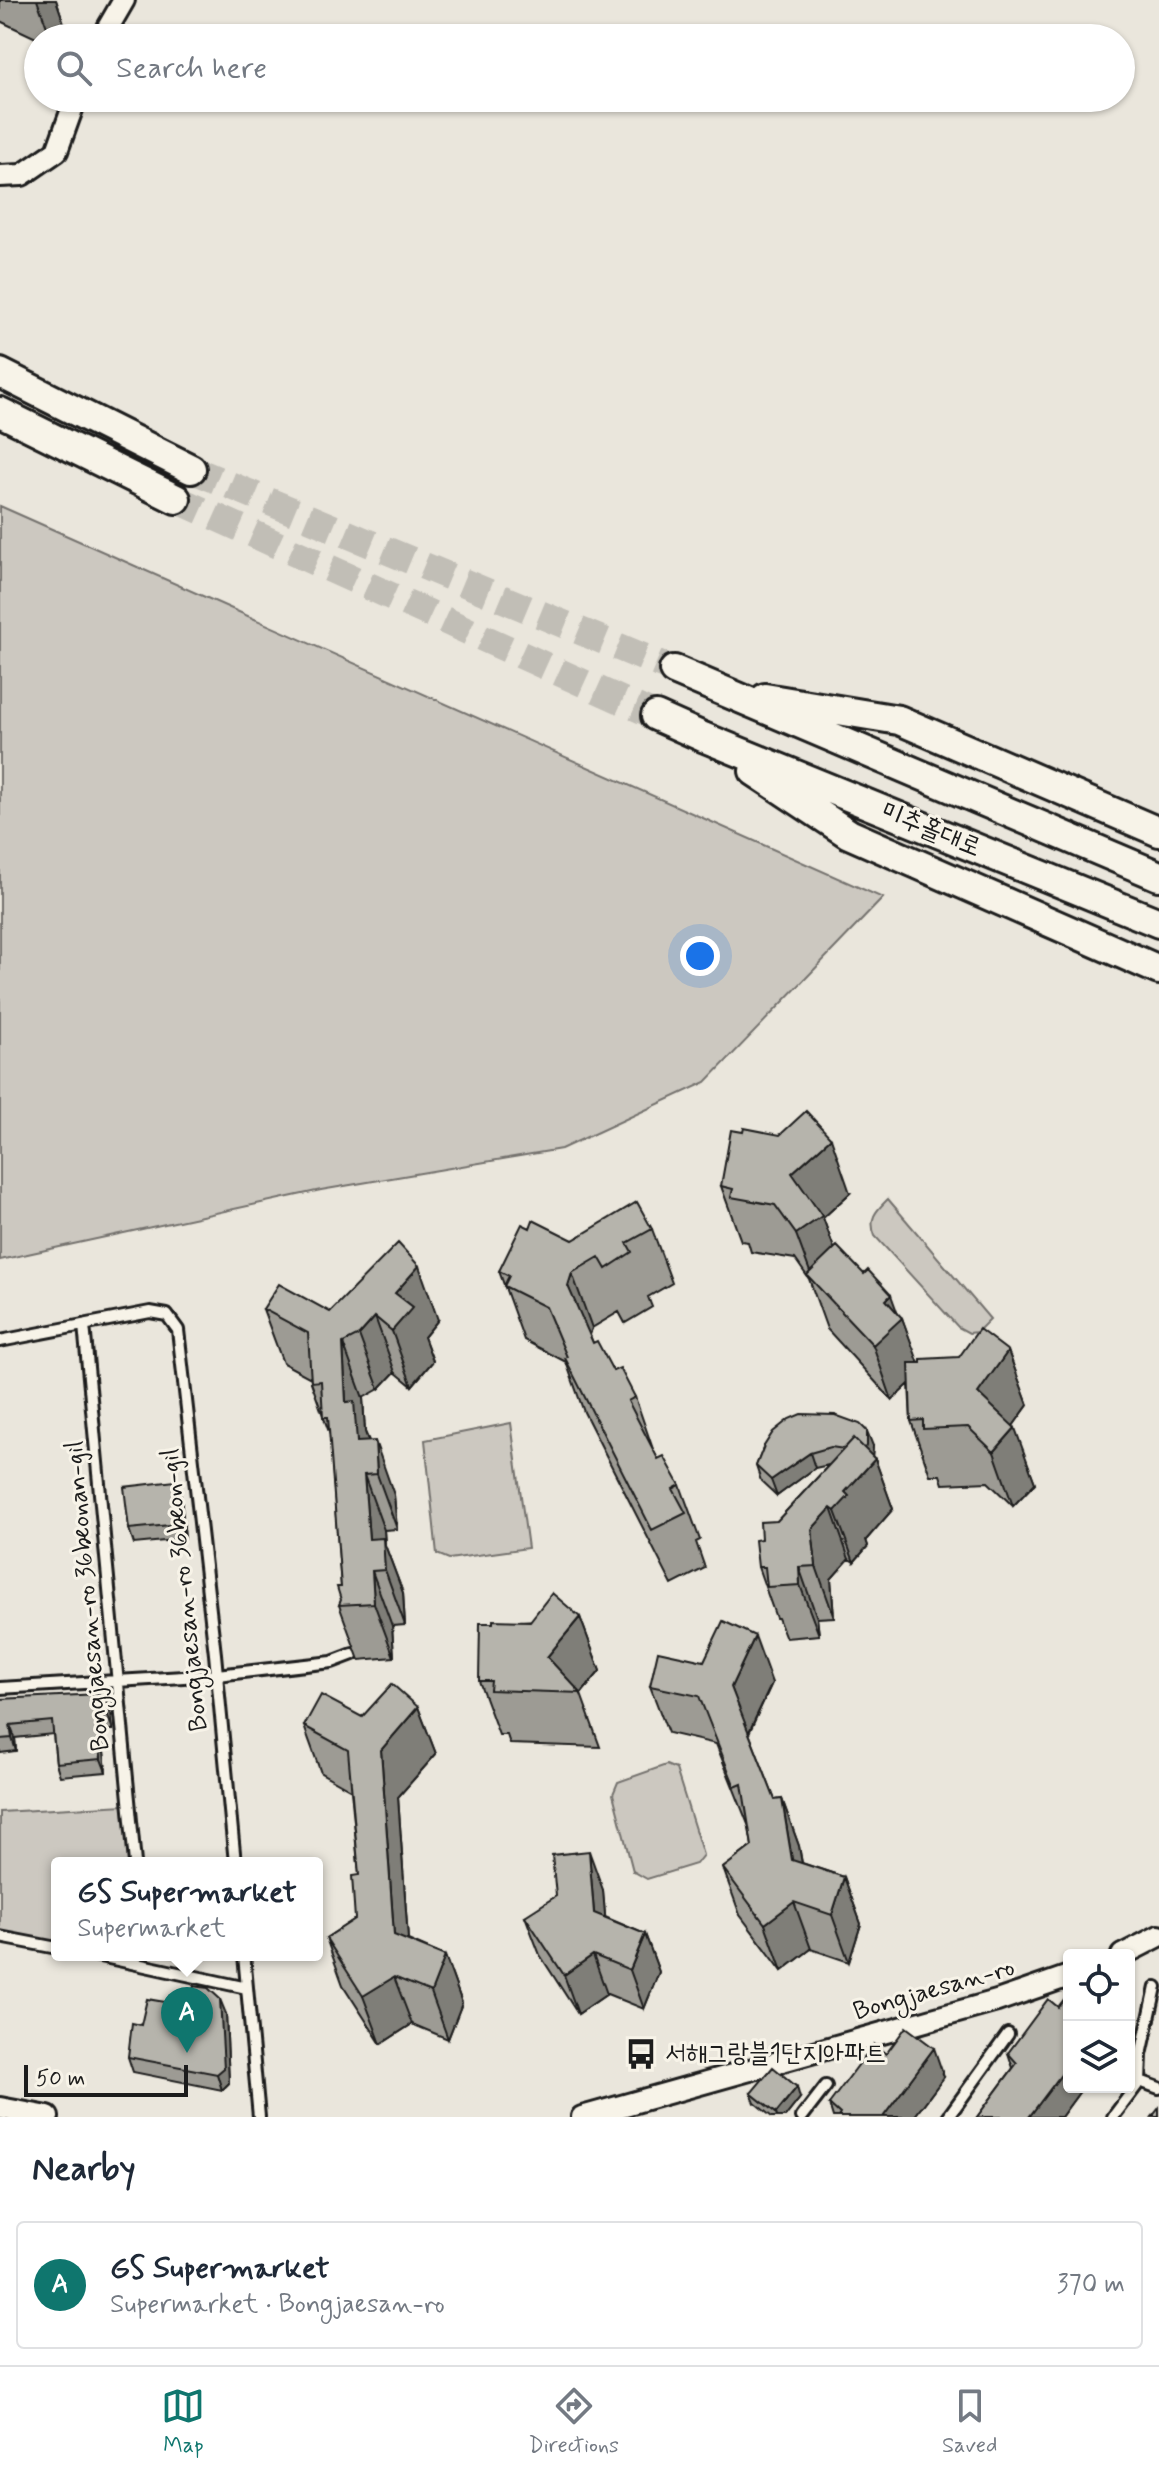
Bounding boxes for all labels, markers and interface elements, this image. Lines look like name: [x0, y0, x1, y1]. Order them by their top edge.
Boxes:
search box: [24, 24, 1135, 112]
icon: search: [52, 46, 96, 90]
text: Search here: [116, 49, 267, 88]
street label: 미추홀대로: [876, 795, 986, 865]
your location: [680, 936, 720, 976]
street label: Bongjaesan-ro 36beonan-gil: [58, 1439, 120, 1752]
street label: Bongjaesan-ro 36beon-gil: [153, 1447, 219, 1733]
popup: [51, 1857, 323, 1961]
text: GS Supermarket: [77, 1873, 297, 1912]
text: Supermarket: [77, 1912, 226, 1946]
map controls: [1063, 1949, 1135, 2093]
button: locate: [1063, 1949, 1135, 2021]
street label: Bongjaesan-ro: [849, 1951, 1019, 2031]
pin: A: [161, 1987, 213, 2053]
button: layers: [1063, 2021, 1135, 2093]
bus stop icon: 서해그랑블1단지아파트: [624, 2037, 658, 2071]
place label: 서해그랑블1단지아파트: [665, 2037, 886, 2071]
scale bar: [24, 2061, 188, 2097]
text: 50 m: [36, 2065, 85, 2093]
text: Nearby: [32, 2147, 136, 2192]
text: GS Supermarket: [110, 2249, 329, 2288]
text: A: [51, 2268, 69, 2302]
text: 370 m: [1057, 2268, 1125, 2302]
text: Supermarket · Bongjaesan-ro: [110, 2288, 445, 2322]
tab: Map: [161, 2384, 205, 2460]
tab: Directions: [528, 2384, 619, 2460]
tab: Saved: [942, 2384, 997, 2460]

